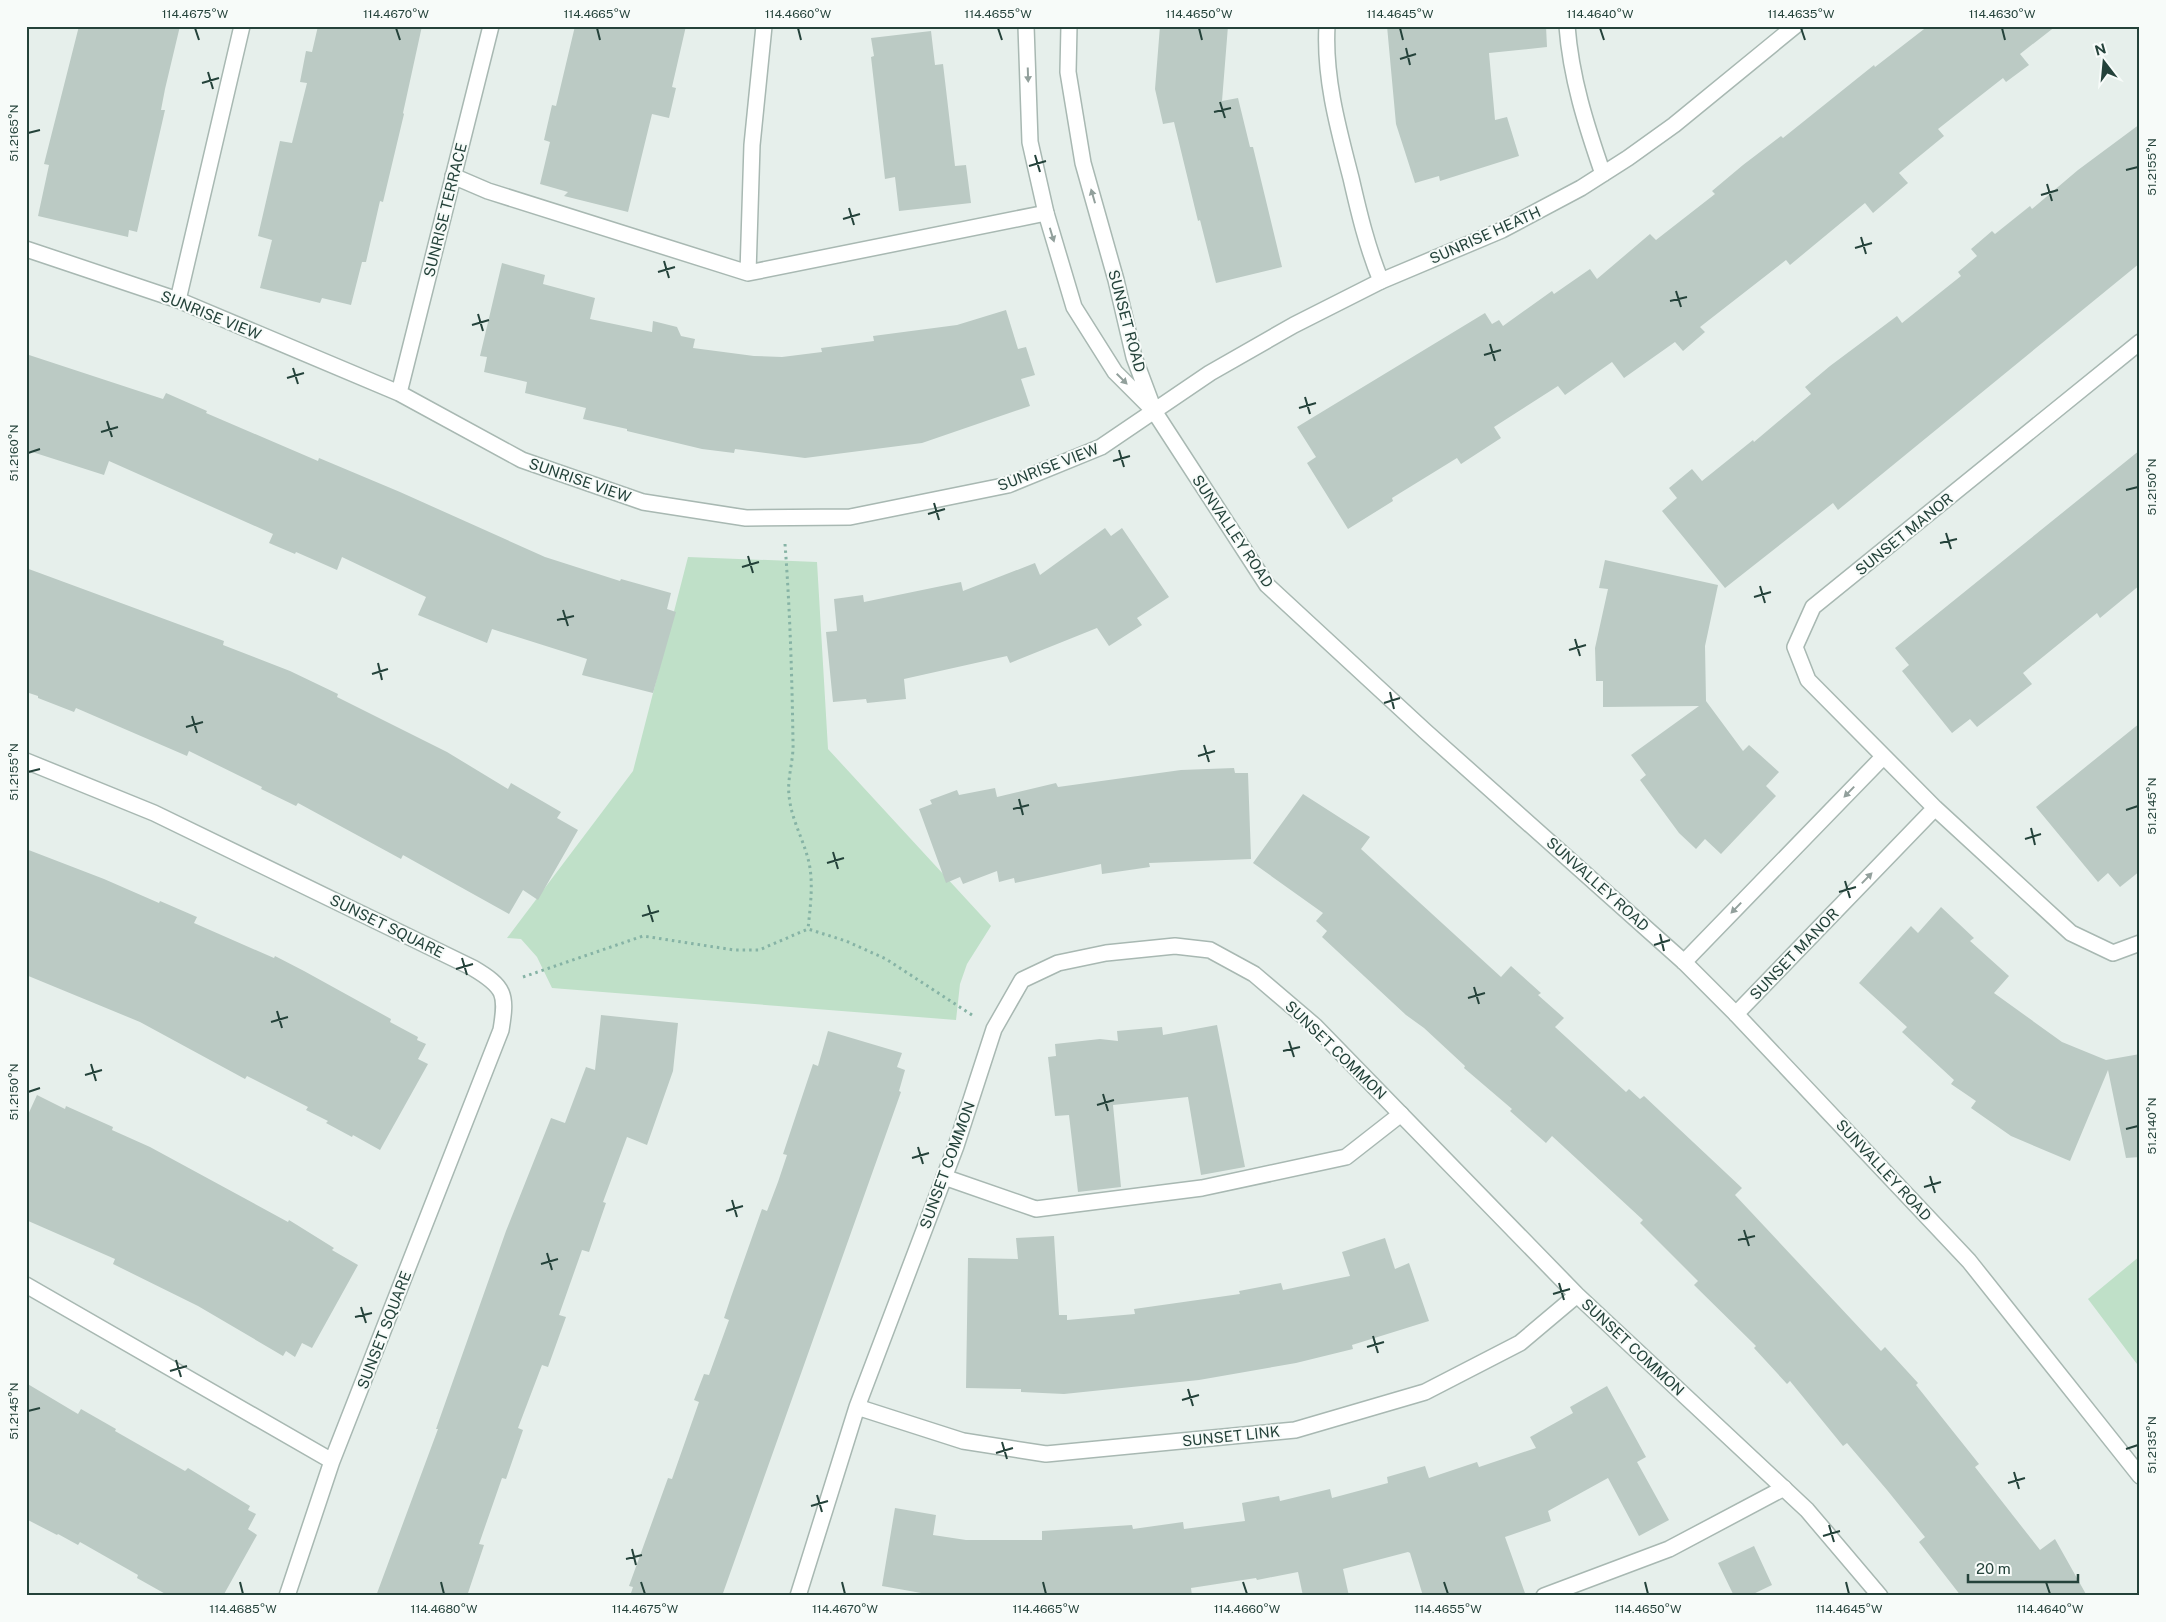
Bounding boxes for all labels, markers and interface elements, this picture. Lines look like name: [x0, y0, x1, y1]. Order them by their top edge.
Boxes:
text: 114.4675°W: [162, 7, 229, 21]
text: 114.4670°W: [363, 7, 430, 21]
text: 114.4665°W: [563, 7, 631, 21]
text: 114.4660°W: [765, 7, 832, 21]
text: 114.4655°W: [964, 7, 1032, 21]
text: 114.4650°W: [1166, 7, 1233, 21]
text: 114.4645°W: [1366, 7, 1434, 21]
text: 114.4640°W: [1567, 7, 1634, 21]
text: 114.4635°W: [1767, 7, 1835, 21]
text: 114.4630°W: [1969, 7, 2036, 21]
north arrow: [2078, 38, 2128, 88]
text: N: [2093, 40, 2108, 59]
one-way arrow: [1024, 67, 1032, 83]
text: 51.2165°N: [7, 104, 21, 162]
text: 51.2155°N: [2145, 138, 2159, 196]
street label: SUNRISE TERRACE: [420, 141, 470, 279]
one-way arrow: [1088, 188, 1096, 203]
street label: SUNRISE HEATH: [1427, 203, 1543, 267]
one-way arrow: [1049, 227, 1057, 242]
street label: SUNSET ROAD: [1105, 268, 1149, 374]
street label: SUNRISE VIEW: [158, 287, 264, 343]
one-way arrow: [1116, 373, 1128, 385]
text: 51.2160°N: [7, 425, 21, 481]
street label: SUNRISE VIEW: [995, 440, 1101, 494]
street label: SUNRISE VIEW: [527, 455, 633, 505]
text: 51.2150°N: [2145, 458, 2159, 516]
street label: SUNVALLEY ROAD: [1189, 472, 1277, 590]
street label: SUNSET MANOR: [1852, 490, 1956, 578]
text: 51.2155°N: [7, 743, 21, 801]
text: 51.2145°N: [2145, 777, 2159, 835]
one-way arrow: [1843, 785, 1855, 797]
street label: SUNVALLEY ROAD: [1543, 834, 1653, 934]
one-way arrow: [1861, 872, 1873, 884]
street label: SUNSET SQUARE: [327, 891, 447, 961]
one-way arrow: [1730, 902, 1742, 914]
street label: SUNSET MANOR: [1746, 905, 1842, 1003]
street label: SUNSET COMMON: [1282, 997, 1390, 1103]
text: 51.2150°N: [7, 1063, 21, 1121]
text: 51.2140°N: [2145, 1097, 2159, 1155]
street label: SUNSET COMMON: [916, 1099, 978, 1231]
street label: SUNVALLEY ROAD: [1833, 1116, 1935, 1224]
street label: SUNSET SQUARE: [354, 1269, 414, 1391]
street label: SUNSET COMMON: [1578, 1295, 1688, 1399]
text: 51.2145°N: [7, 1382, 21, 1440]
text: 51.2135°N: [2145, 1416, 2159, 1474]
street label: SUNSET LINK: [1181, 1422, 1281, 1450]
scale bar: [1968, 1552, 2078, 1584]
text: 20 m: [1976, 1560, 2011, 1577]
text: 114.4685°W: [209, 1602, 277, 1616]
text: 114.4680°W: [411, 1602, 478, 1616]
text: 114.4675°W: [612, 1602, 679, 1616]
text: 114.4670°W: [812, 1602, 879, 1616]
text: 114.4665°W: [1012, 1602, 1080, 1616]
text: 114.4660°W: [1214, 1602, 1281, 1616]
text: 114.4655°W: [1414, 1602, 1482, 1616]
text: 114.4650°W: [1615, 1602, 1682, 1616]
text: 114.4645°W: [1815, 1602, 1883, 1616]
text: 114.4640°W: [2017, 1602, 2084, 1616]

